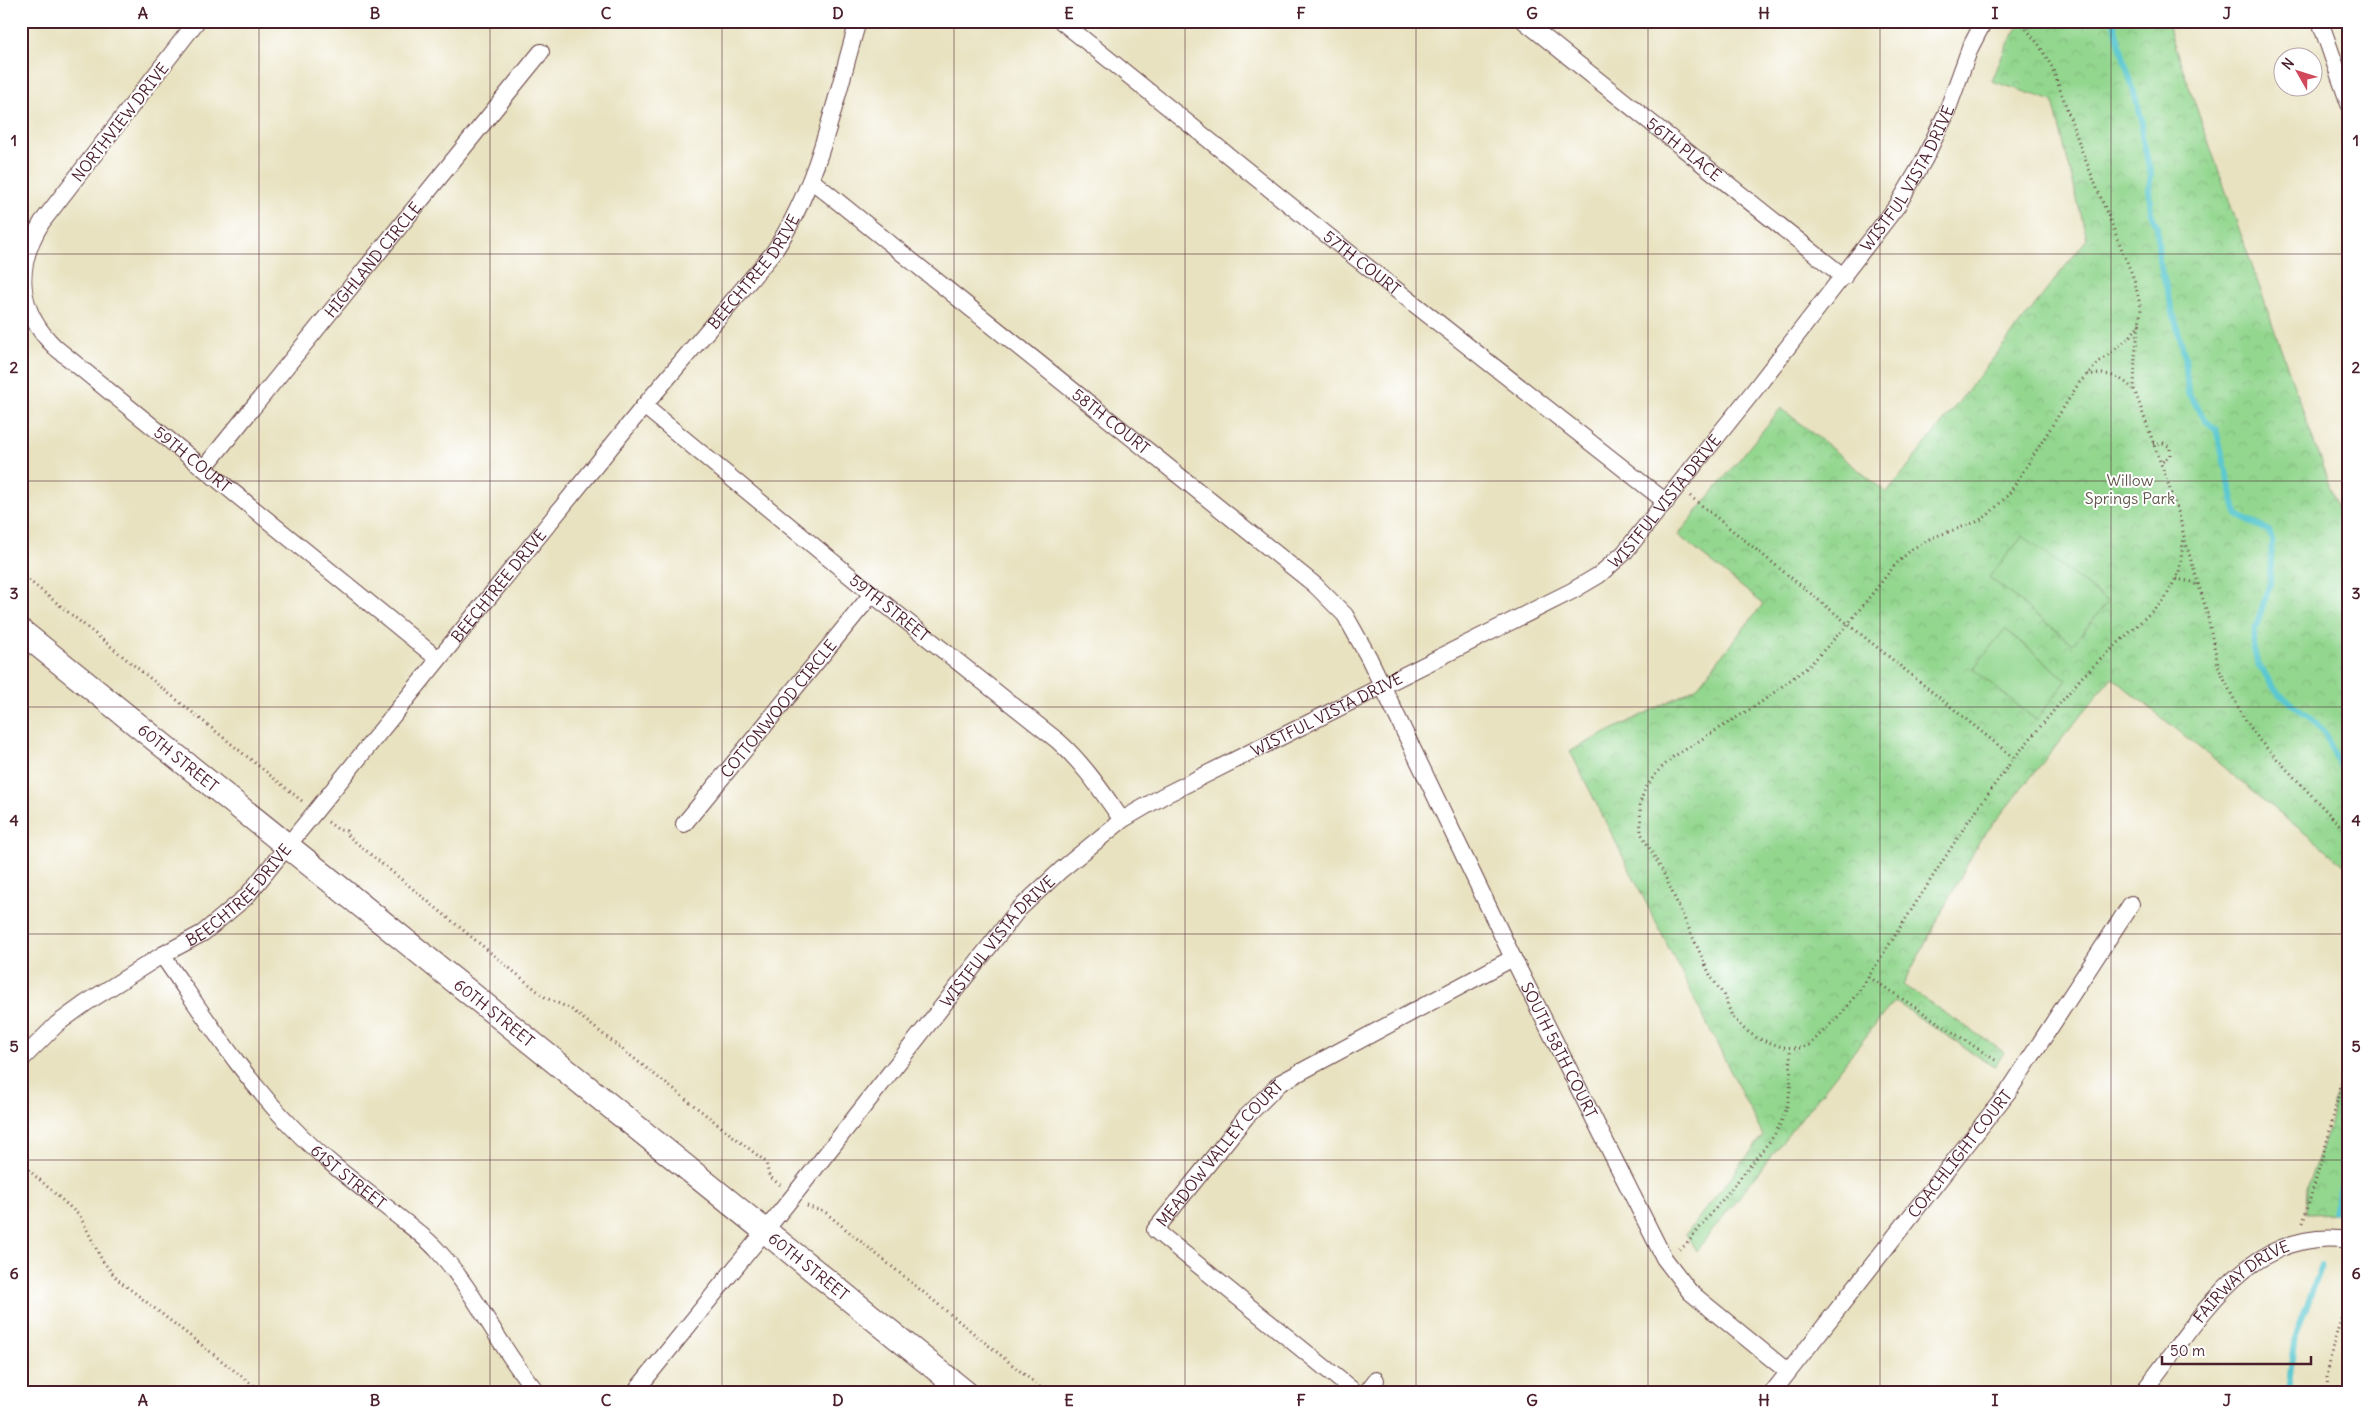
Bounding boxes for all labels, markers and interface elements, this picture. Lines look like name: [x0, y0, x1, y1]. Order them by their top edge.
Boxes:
text: A: [138, 3, 148, 23]
text: B: [370, 3, 381, 23]
text: C: [601, 3, 612, 23]
text: D: [832, 3, 844, 23]
text: E: [1064, 3, 1074, 23]
text: F: [1296, 3, 1306, 23]
text: G: [1526, 3, 1538, 23]
text: H: [1758, 3, 1770, 23]
text: I: [1992, 3, 1999, 23]
text: J: [2223, 3, 2232, 23]
north arrow: [2272, 48, 2322, 98]
text: N: [2278, 54, 2298, 73]
street label: NORTHVIEW DRIVE: [67, 58, 173, 186]
street label: WISTFUL VISTA DRIVE: [1856, 103, 1958, 255]
street label: 56TH PLACE: [1642, 113, 1726, 185]
text: 1: [11, 130, 17, 150]
text: 1: [2353, 130, 2359, 150]
street label: HIGHLAND CIRCLE: [320, 198, 425, 322]
street label: BEECHTREE DRIVE: [703, 211, 804, 333]
street label: 57TH COURT: [1319, 226, 1404, 299]
text: 2: [10, 357, 19, 377]
text: 2: [2352, 357, 2361, 377]
street label: 58TH COURT: [1068, 384, 1154, 458]
street label: 59TH COURT: [150, 422, 235, 496]
street label: WISTFUL VISTA DRIVE: [1604, 430, 1725, 572]
park label: Willow Springs Park: [2085, 470, 2175, 508]
street label: BEECHTREE DRIVE: [447, 525, 550, 646]
street label: 59TH STREET: [846, 570, 934, 646]
text: 3: [9, 583, 19, 603]
text: 3: [2351, 583, 2361, 603]
street label: COTTONWOOD CIRCLE: [716, 635, 841, 782]
street label: WISTFUL VISTA DRIVE: [1247, 668, 1406, 760]
street label: 60TH STREET: [134, 719, 223, 796]
text: 4: [9, 810, 19, 830]
text: 4: [2351, 810, 2361, 830]
street label: BEECHTREE DRIVE: [182, 840, 295, 950]
street label: WISTFUL VISTA DRIVE: [936, 871, 1059, 1011]
street label: 60TH STREET: [450, 974, 539, 1051]
street label: SOUTH 58TH COURT: [1517, 979, 1602, 1121]
text: 5: [9, 1036, 19, 1056]
text: 5: [2351, 1036, 2361, 1056]
street label: MEADOW VALLEY COURT: [1152, 1076, 1287, 1231]
street label: COACHLIGHT COURT: [1903, 1086, 2016, 1222]
street label: 61ST STREET: [306, 1140, 390, 1213]
street label: 60TH STREET: [765, 1228, 853, 1305]
street label: FAIRWAY DRIVE: [2189, 1236, 2292, 1327]
text: 6: [9, 1263, 19, 1283]
text: 6: [2351, 1263, 2361, 1283]
scale bar: [2162, 1334, 2311, 1366]
text: 50 m: [2170, 1341, 2205, 1360]
text: A: [138, 1390, 148, 1410]
text: B: [370, 1390, 381, 1410]
text: C: [601, 1390, 612, 1410]
text: D: [832, 1390, 844, 1410]
text: E: [1064, 1390, 1074, 1410]
text: F: [1296, 1390, 1306, 1410]
text: G: [1526, 1390, 1538, 1410]
text: H: [1758, 1390, 1770, 1410]
text: I: [1992, 1390, 1999, 1410]
text: J: [2223, 1390, 2232, 1410]

